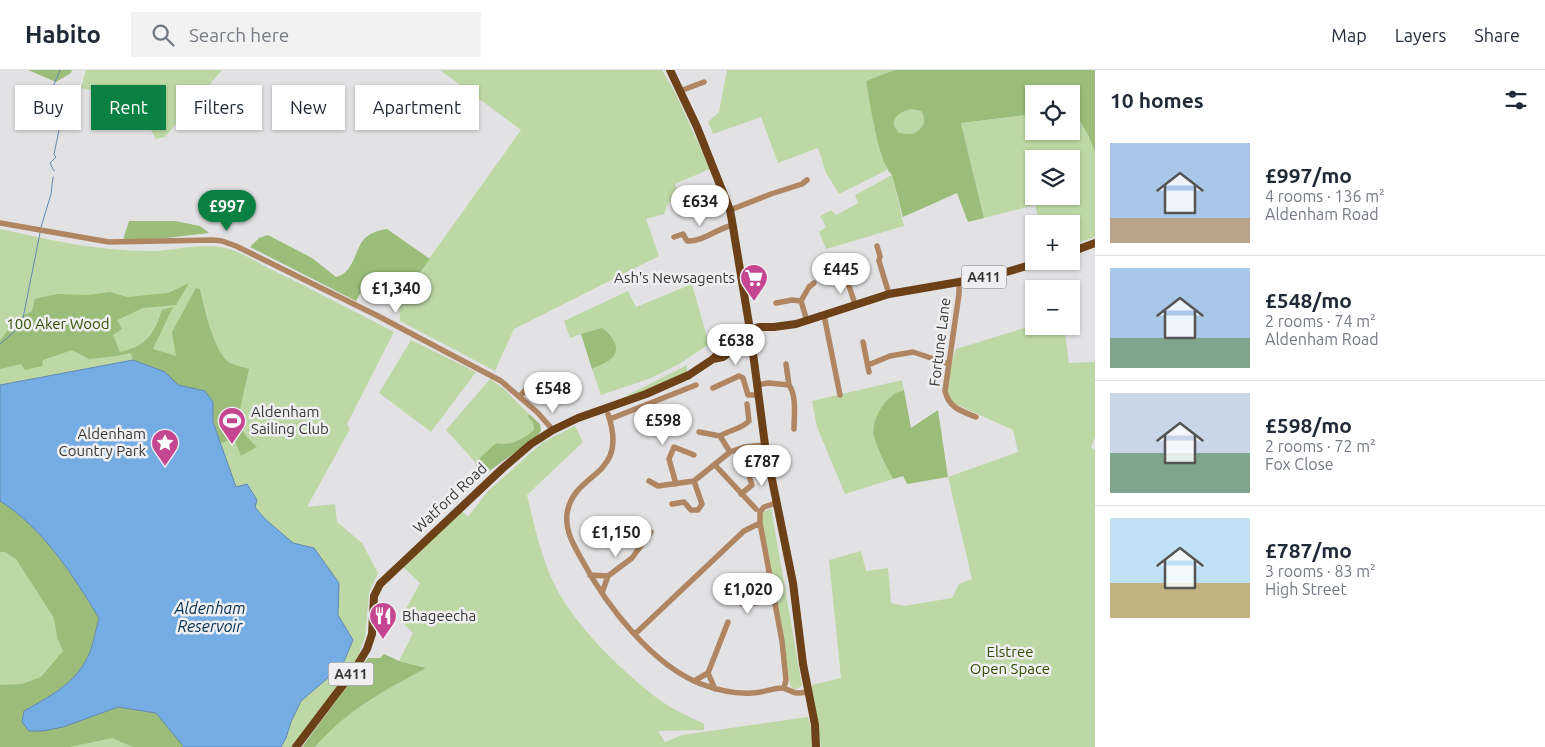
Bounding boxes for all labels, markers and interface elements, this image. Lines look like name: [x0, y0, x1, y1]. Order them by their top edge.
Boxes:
search box: [131, 12, 481, 57]
text: Habito: [25, 21, 101, 48]
icon: search: [149, 21, 177, 49]
text: Search here: [189, 24, 289, 46]
text: Map: [1331, 25, 1367, 45]
text: Layers: [1395, 25, 1446, 45]
text: Share: [1474, 25, 1520, 45]
chip: Buy: [15, 85, 81, 130]
chip: Rent: [91, 85, 166, 130]
chip: Filters: [176, 85, 262, 130]
chip: New: [272, 85, 345, 130]
chip: Apartment: [355, 85, 479, 130]
map controls: [1025, 85, 1080, 335]
button: locate: [1025, 85, 1080, 140]
icon: filters: [1502, 86, 1530, 114]
text: 10 homes: [1110, 88, 1204, 112]
button: layers: [1025, 150, 1080, 205]
icon: home: [1150, 163, 1210, 223]
text: £997/mo: [1265, 163, 1352, 187]
pin: £634: [670, 184, 730, 227]
text: 4 rooms · 136 m²: [1265, 187, 1385, 205]
pin: £997: [197, 190, 257, 232]
text: £634: [682, 192, 718, 210]
text: £997: [209, 197, 245, 215]
text: Aldenham Road: [1265, 205, 1379, 223]
button: +: [1025, 215, 1080, 270]
pin: £445: [811, 252, 871, 295]
text: £445: [823, 260, 859, 278]
supermarket icon: Ash's Newsagents: [739, 263, 769, 302]
road number: A411: [962, 266, 1006, 288]
place label: Ash's Newsagents: [614, 269, 735, 286]
pin: £1,340: [355, 272, 437, 314]
text: £1,340: [371, 279, 421, 297]
button: −: [1025, 280, 1080, 335]
icon: home: [1150, 288, 1210, 348]
text: £548/mo: [1265, 288, 1352, 312]
street label: Fortune Lane: [926, 297, 953, 387]
text: 2 rooms · 74 m²: [1265, 312, 1376, 330]
park label: 100 Aker Wood: [6, 315, 110, 332]
pin: £638: [706, 324, 766, 366]
text: Aldenham Road: [1265, 330, 1379, 348]
text: £638: [718, 331, 754, 349]
pin: £548: [523, 372, 583, 414]
text: £548: [535, 379, 571, 397]
place label: Aldenham Sailing Club: [251, 403, 329, 437]
pin: £598: [633, 404, 693, 446]
sports icon: Aldenham Sailing Club: [217, 406, 247, 445]
text: £598: [645, 411, 681, 429]
icon: home: [1150, 413, 1210, 473]
text: £598/mo: [1265, 413, 1352, 437]
place label: Aldenham Country Park: [59, 425, 146, 459]
place icon: Aldenham Country Park: [150, 428, 180, 467]
text: 2 rooms · 72 m²: [1265, 437, 1376, 455]
pin: £787: [732, 444, 792, 487]
text: £787: [744, 452, 780, 470]
text: Fox Close: [1265, 455, 1333, 473]
street label: Watford Road: [409, 459, 490, 536]
pin: £1,150: [575, 516, 657, 558]
text: £1,150: [591, 523, 641, 541]
icon: home: [1150, 538, 1210, 598]
text: £787/mo: [1265, 538, 1352, 562]
text: 3 rooms · 83 m²: [1265, 562, 1376, 580]
pin: £1,020: [707, 572, 789, 615]
text: £1,020: [723, 580, 773, 598]
text: High Street: [1265, 580, 1347, 598]
water label: Aldenham Reservoir: [173, 599, 246, 635]
restaurant icon: Bhageecha: [368, 601, 398, 640]
place label: Bhageecha: [402, 607, 476, 624]
park label: Elstree Open Space: [970, 643, 1050, 677]
road number: A411: [328, 662, 374, 686]

